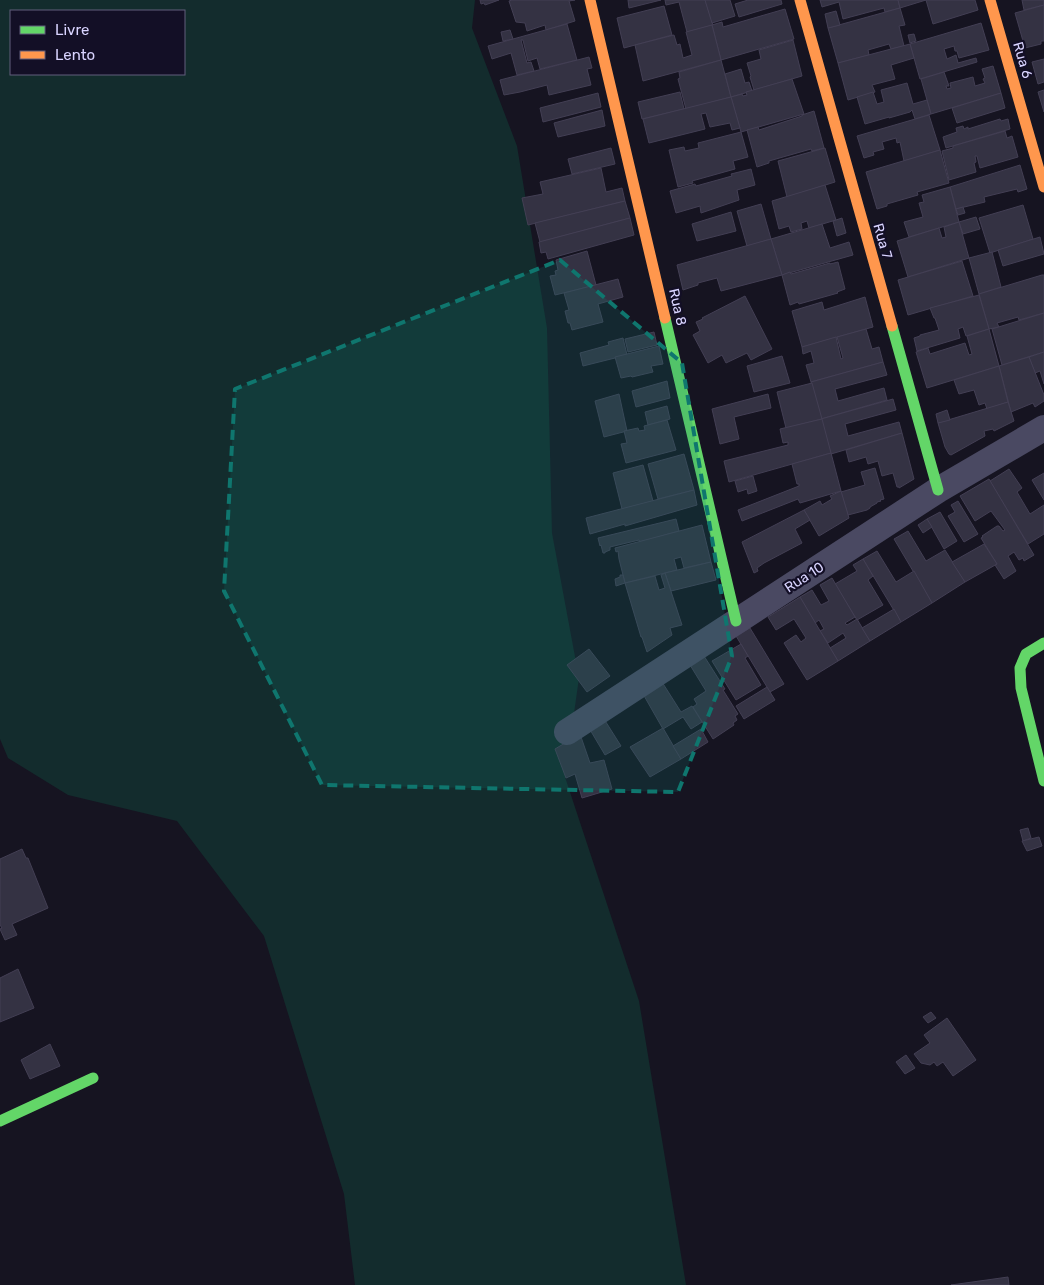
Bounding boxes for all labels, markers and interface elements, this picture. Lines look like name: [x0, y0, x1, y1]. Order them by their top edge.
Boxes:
legend: [10, 10, 185, 75]
text: Livre: [55, 21, 89, 39]
street label: Rua 6: [1009, 40, 1036, 80]
text: Lento: [55, 46, 95, 64]
street label: Rua 7: [869, 222, 896, 261]
street label: Rua 8: [665, 287, 690, 327]
street label: Rua 10: [781, 558, 827, 596]

